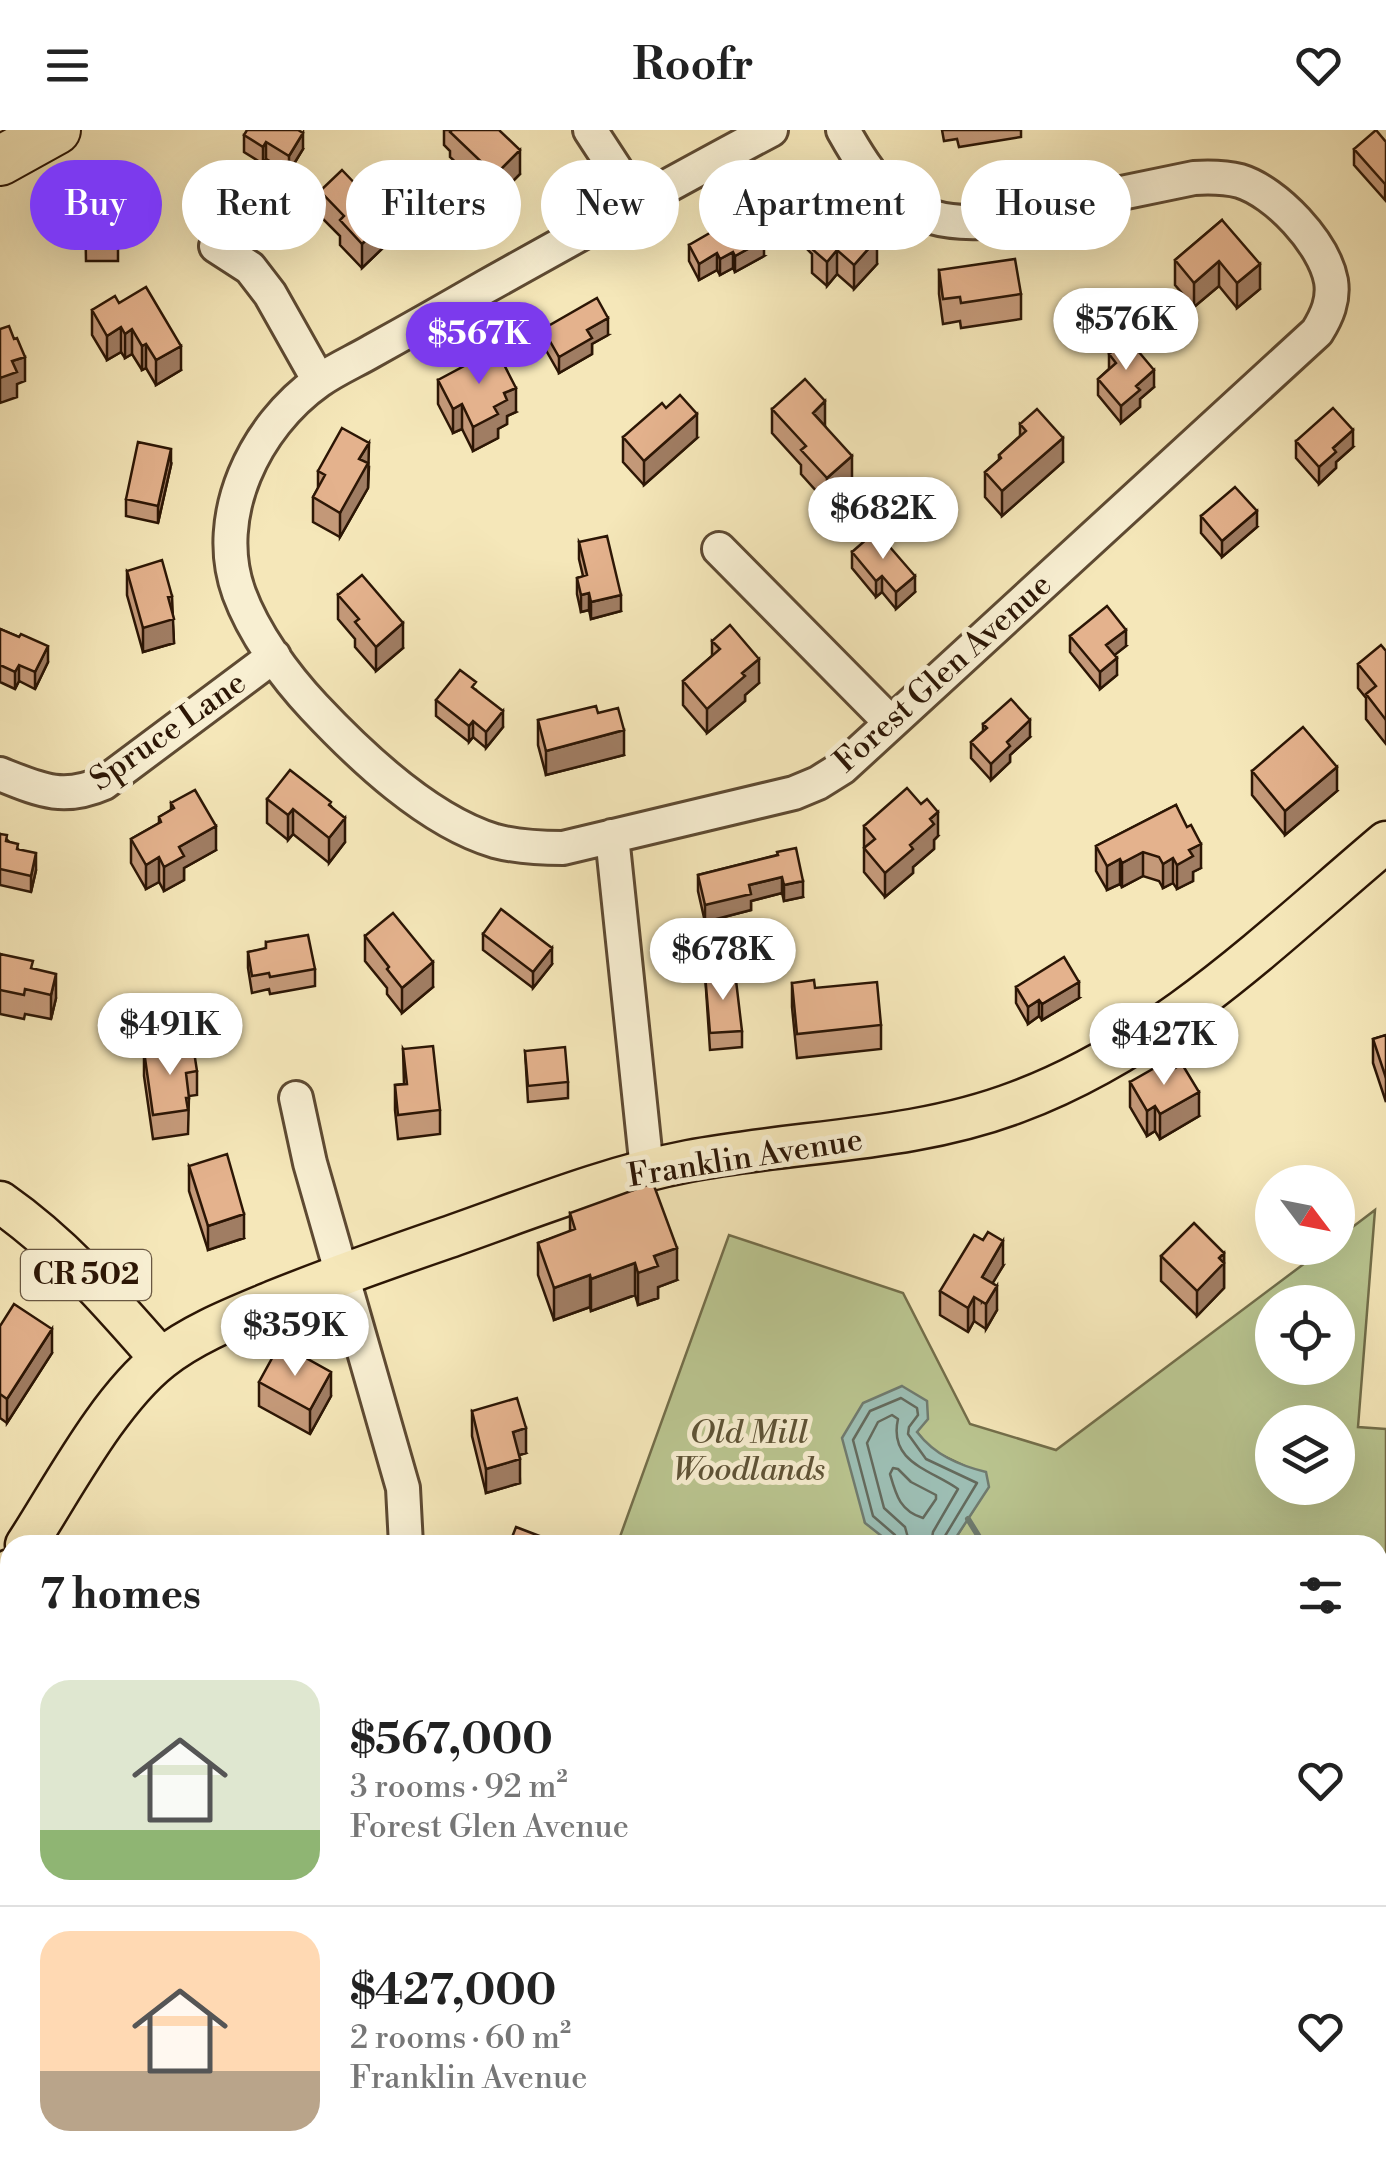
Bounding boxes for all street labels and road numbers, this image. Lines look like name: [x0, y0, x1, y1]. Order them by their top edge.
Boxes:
street label: Forest Glen Avenue: [826, 565, 1060, 781]
street label: Spruce Lane: [82, 663, 254, 799]
street label: Franklin Avenue: [625, 1120, 865, 1196]
road number: CR 502: [21, 1250, 151, 1300]

